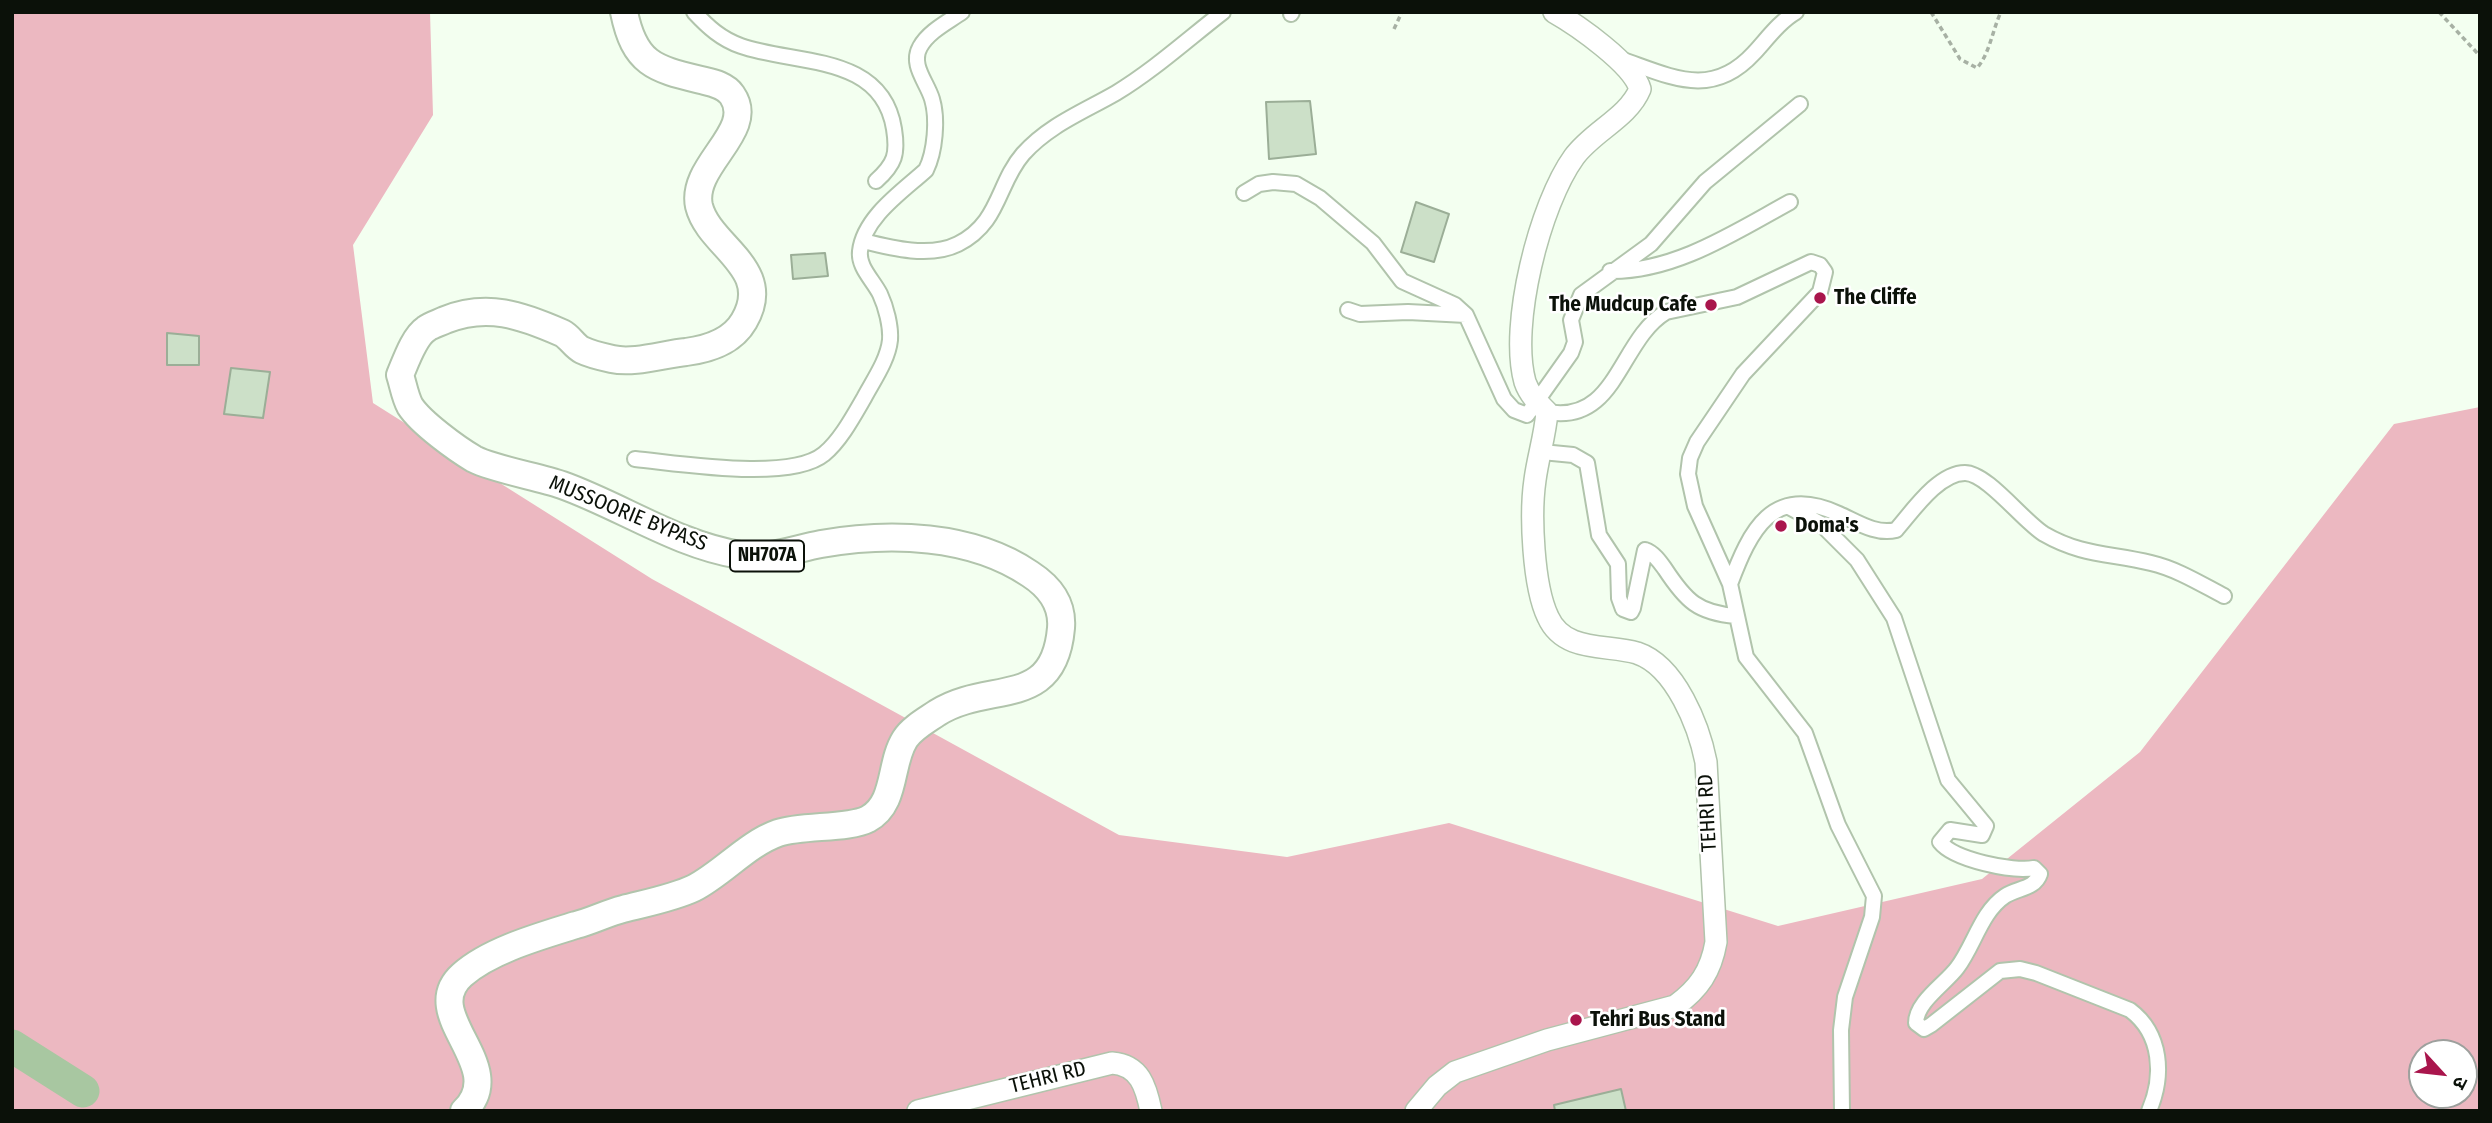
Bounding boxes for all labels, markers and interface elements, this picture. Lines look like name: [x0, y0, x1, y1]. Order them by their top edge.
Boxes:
place label: The Cliffe: [1834, 285, 1917, 311]
marker: The Cliffe: [1812, 290, 1828, 306]
place label: The Mudcup Cafe: [1549, 292, 1697, 318]
marker: The Mudcup Cafe: [1703, 297, 1719, 313]
street label: MUSSOORIE BYPASS: [545, 471, 711, 557]
place label: Doma's: [1795, 513, 1859, 539]
marker: Doma's: [1773, 518, 1789, 534]
road number: NH707A: [730, 540, 804, 572]
street label: TEHRI RD: [1693, 773, 1723, 853]
place label: Tehri Bus Stand: [1590, 1007, 1725, 1033]
marker: Tehri Bus Stand: [1568, 1012, 1584, 1028]
north arrow: [2408, 1039, 2478, 1109]
street label: TEHRI RD: [1007, 1056, 1089, 1100]
text: उ: [2448, 1073, 2473, 1093]

